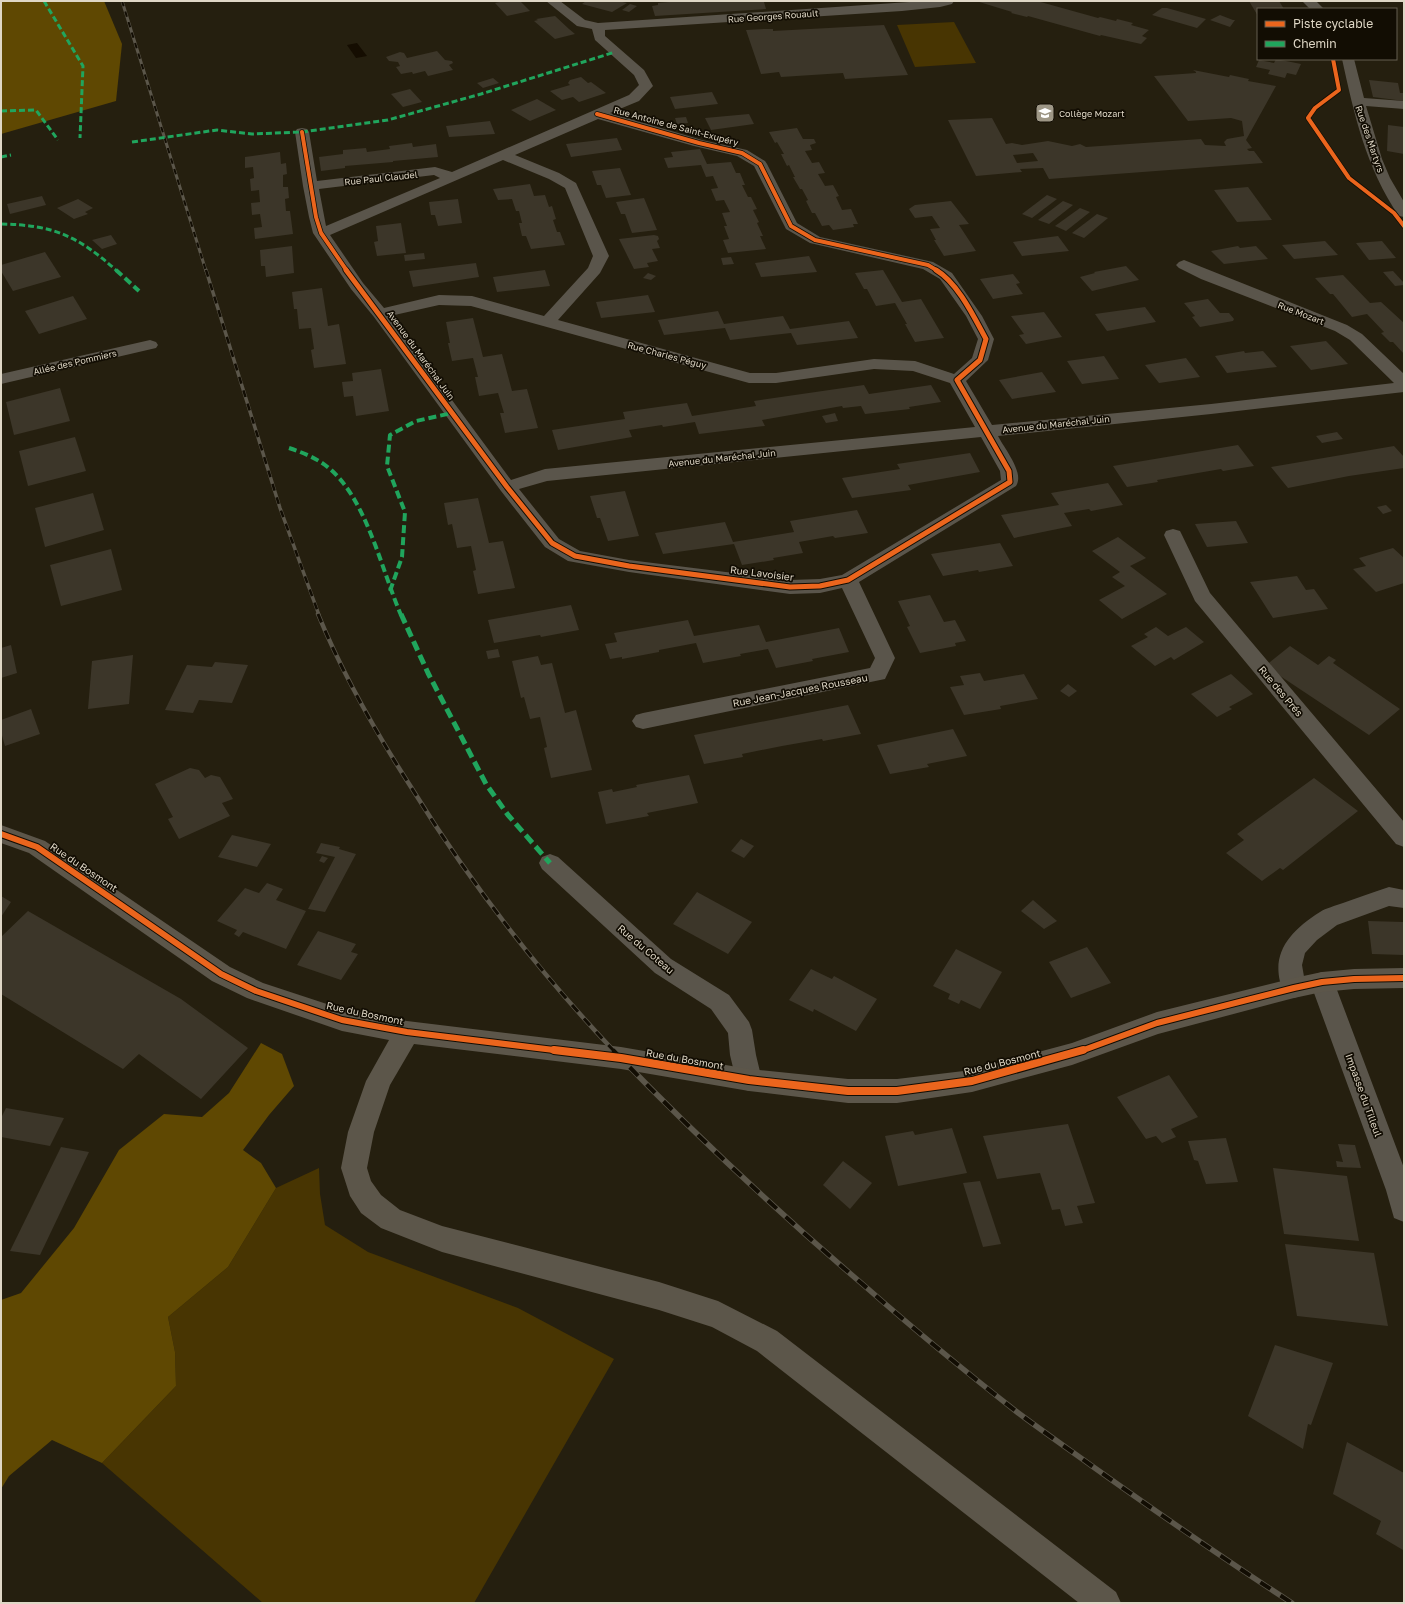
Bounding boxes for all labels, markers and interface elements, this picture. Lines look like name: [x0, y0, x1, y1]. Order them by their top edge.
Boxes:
street label: Rue Georges Rouault: [727, 7, 819, 25]
legend: [1257, 8, 1397, 60]
text: Piste cyclable: [1293, 16, 1373, 31]
text: Chemin: [1293, 36, 1337, 51]
school or university icon: Collège Mozart: [1034, 102, 1056, 124]
street label: Rue Antoine de Saint-Exupéry: [612, 104, 740, 148]
street label: Rue des Martyrs: [1353, 104, 1387, 174]
place label: Collège Mozart: [1059, 108, 1125, 119]
street label: Rue Paul Claudel: [344, 169, 418, 187]
street label: Rue Mozart: [1276, 299, 1326, 327]
street label: Avenue du Maréchal Juin: [385, 308, 457, 402]
street label: Rue Charles Péguy: [626, 339, 708, 371]
street label: Allée des Pommiers: [32, 347, 118, 377]
street label: Avenue du Maréchal Juin: [1002, 413, 1110, 435]
street label: Avenue du Maréchal Juin: [668, 447, 776, 469]
street label: Rue Lavoisier: [730, 563, 795, 583]
street label: Rue des Prés: [1256, 663, 1306, 719]
street label: Rue Jean-Jacques Rousseau: [732, 671, 868, 709]
street label: Rue du Bosmont: [48, 840, 120, 894]
street label: Rue du Coteau: [615, 922, 677, 976]
street label: Rue du Bosmont: [325, 999, 405, 1027]
street label: Rue du Bosmont: [645, 1046, 725, 1072]
street label: Rue du Bosmont: [962, 1047, 1042, 1077]
street label: Impasse du Tilleul: [1343, 1052, 1385, 1138]

